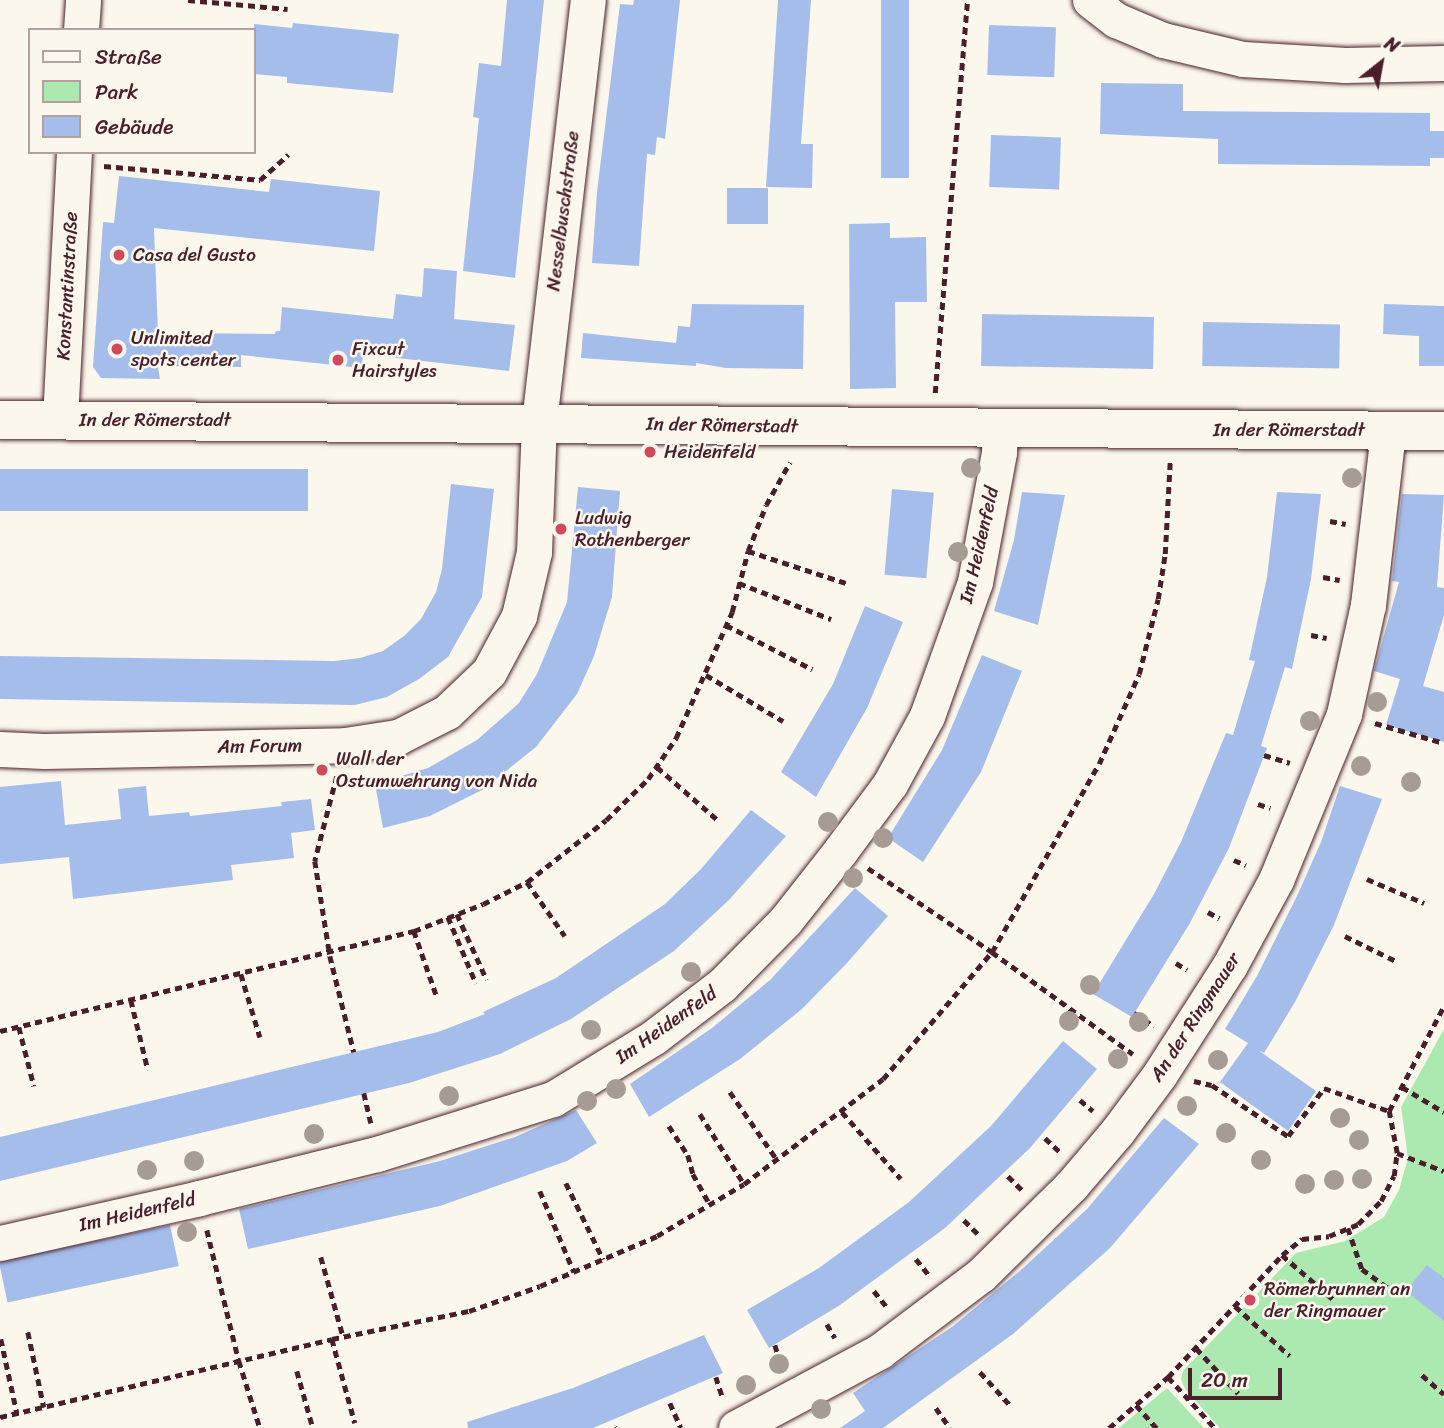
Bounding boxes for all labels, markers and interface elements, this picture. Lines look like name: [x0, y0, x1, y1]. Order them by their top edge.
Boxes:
text: N: [1378, 27, 1406, 62]
legend: [28, 28, 256, 154]
north arrow: [1346, 28, 1416, 98]
text: Straße: [95, 38, 162, 76]
text: Park: [95, 73, 138, 111]
text: Gebäude: [95, 108, 173, 146]
street label: Nesselbuschstraße: [542, 130, 584, 292]
street label: Konstantinstraße: [52, 211, 82, 361]
place label: Casa del Gusto: [133, 244, 256, 266]
marker: Casa del Gusto: [111, 247, 127, 263]
place label: Unlimited spots center: [131, 327, 235, 371]
place label: Fixcut Hairstyles: [352, 338, 437, 382]
marker: Unlimited spots center: [109, 341, 125, 357]
marker: Fixcut Hairstyles: [330, 352, 346, 368]
street label: In der Römerstadt: [79, 409, 231, 431]
street label: In der Römerstadt: [646, 412, 798, 438]
street label: In der Römerstadt: [1213, 419, 1365, 441]
place label: Heidenfeld: [664, 441, 755, 463]
marker: Heidenfeld: [642, 444, 658, 460]
street label: Im Heidenfeld: [955, 485, 1003, 605]
place label: Ludwig Rothenberger: [575, 507, 689, 551]
marker: Ludwig Rothenberger: [553, 521, 569, 537]
street label: Am Forum: [218, 734, 302, 758]
place label: Wall der Ostumwehrung von Nida: [336, 748, 537, 792]
marker: Wall der Ostumwehrung von Nida: [314, 762, 330, 778]
street label: An der Ringmauer: [1145, 948, 1245, 1086]
street label: Im Heidenfeld: [611, 982, 721, 1068]
street label: Im Heidenfeld: [77, 1188, 197, 1236]
place label: Römerbrunnen an der Ringmauer: [1264, 1278, 1410, 1322]
marker: Römerbrunnen an der Ringmauer: [1242, 1292, 1258, 1308]
scale bar: [1192, 1354, 1286, 1398]
text: 20 m: [1201, 1361, 1248, 1399]

